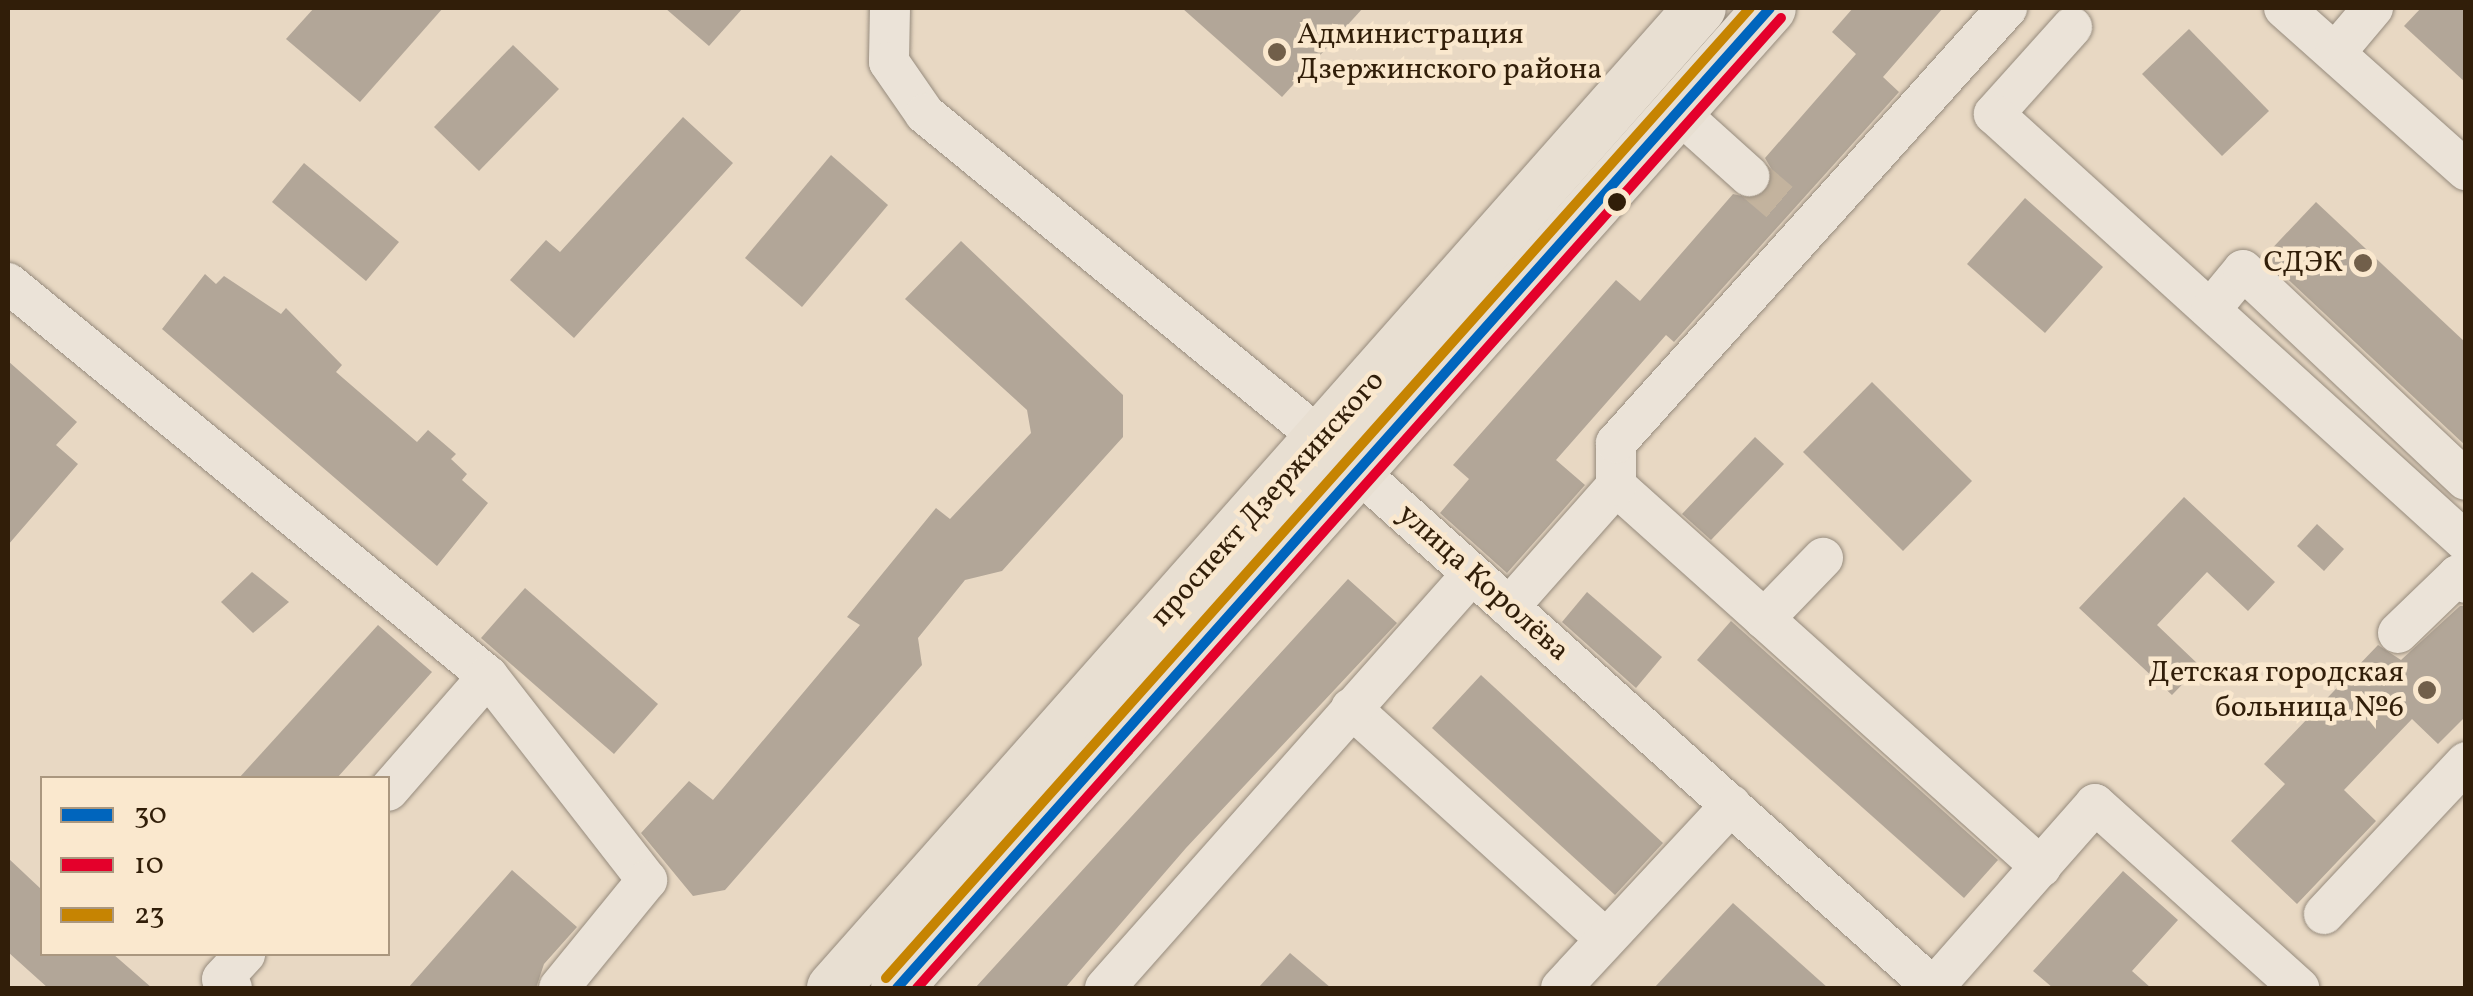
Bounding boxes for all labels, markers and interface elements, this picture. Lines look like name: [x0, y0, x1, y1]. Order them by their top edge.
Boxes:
place label: Администрация Дзержинского района: [1297, 17, 1602, 88]
marker: Администрация Дзержинского района: [1266, 41, 1288, 63]
unlabelled marker: [1607, 192, 1627, 212]
place label: СДЭК: [2264, 245, 2343, 281]
marker: СДЭК: [2352, 252, 2374, 274]
street label: проспект Дзержинского: [1143, 363, 1393, 635]
street label: улица Королёва: [1390, 497, 1576, 669]
place label: Детская городская больница №6: [2148, 655, 2404, 726]
marker: Детская городская больница №6: [2414, 677, 2440, 703]
legend: [40, 776, 390, 956]
text: 30: [134, 794, 167, 836]
text: 10: [134, 844, 164, 886]
text: 23: [134, 894, 165, 936]

